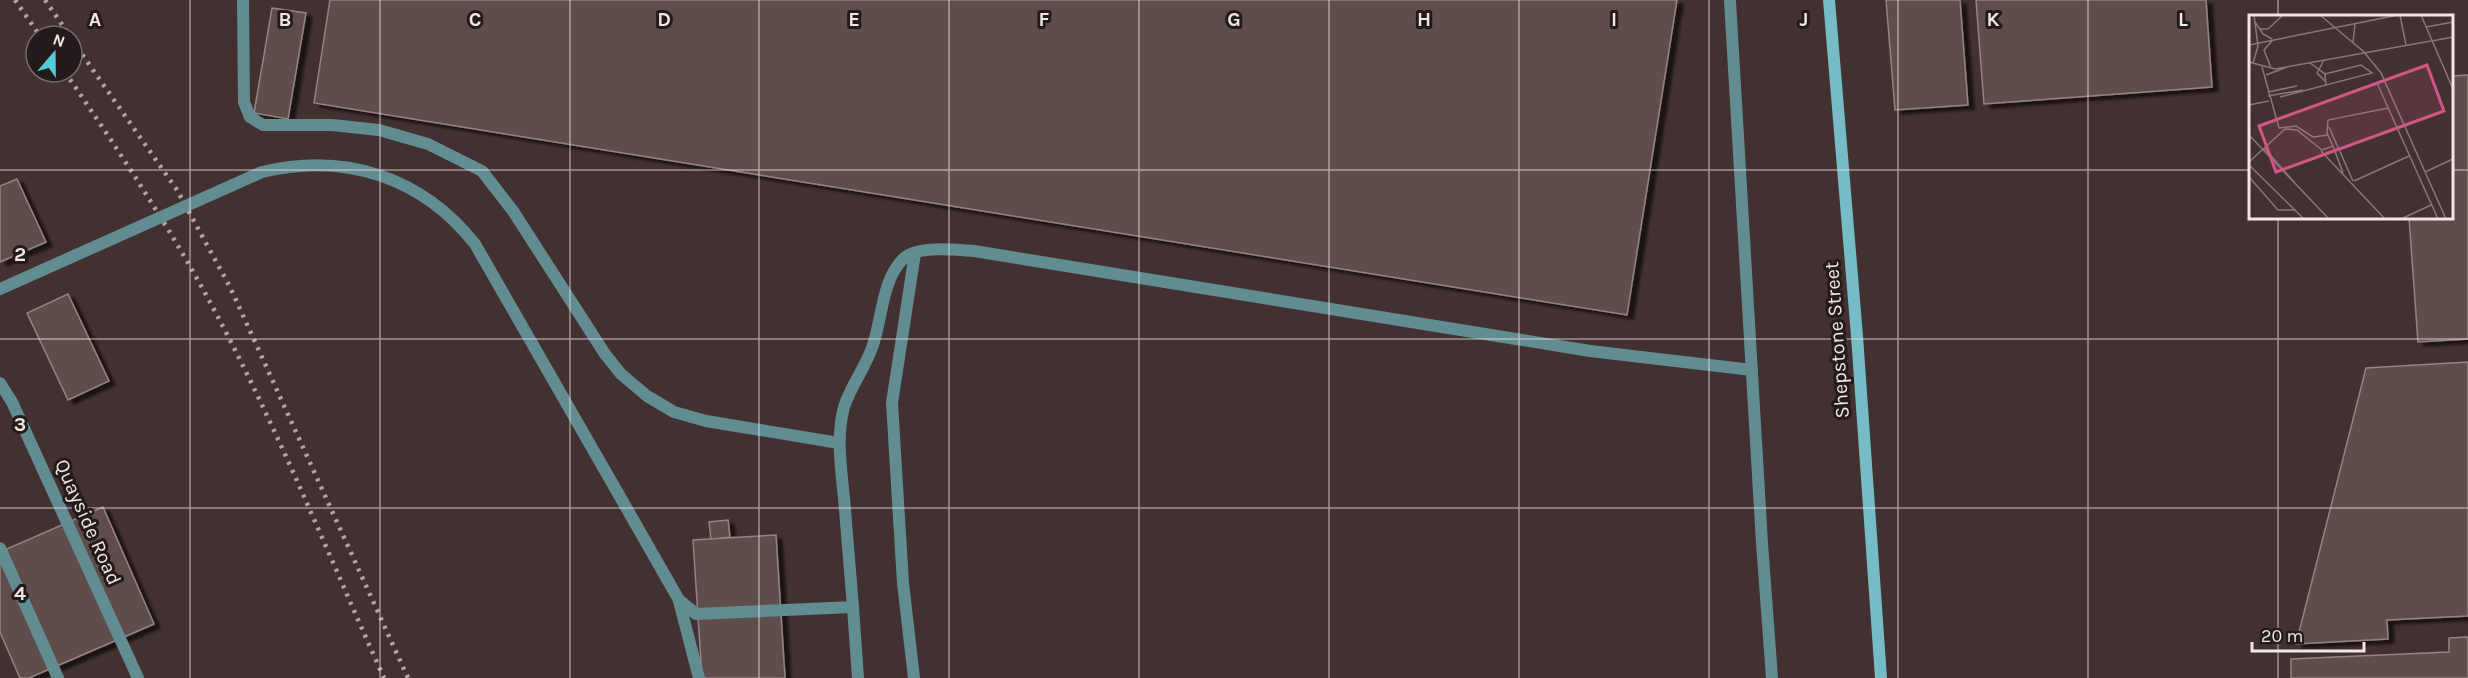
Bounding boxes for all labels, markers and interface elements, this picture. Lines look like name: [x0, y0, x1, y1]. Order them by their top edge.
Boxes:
text: A: [89, 8, 102, 31]
text: B: [279, 8, 291, 31]
text: C: [469, 8, 481, 31]
text: D: [657, 8, 671, 31]
text: E: [848, 8, 860, 31]
text: F: [1039, 8, 1050, 31]
text: G: [1227, 8, 1241, 31]
text: H: [1417, 8, 1431, 31]
text: I: [1611, 8, 1617, 31]
text: J: [1800, 8, 1808, 31]
text: K: [1986, 8, 2000, 31]
text: L: [2178, 8, 2188, 31]
inset map: [2249, 15, 2453, 219]
north arrow: [24, 24, 84, 84]
text: N: [50, 29, 68, 51]
text: 2: [14, 243, 26, 266]
street label: Shepstone Street: [1820, 260, 1854, 419]
text: 3: [14, 413, 26, 436]
street label: Quayside Road: [50, 456, 126, 588]
text: 4: [14, 582, 26, 605]
scale bar: [2252, 615, 2364, 653]
text: 20 m: [2261, 625, 2303, 647]

